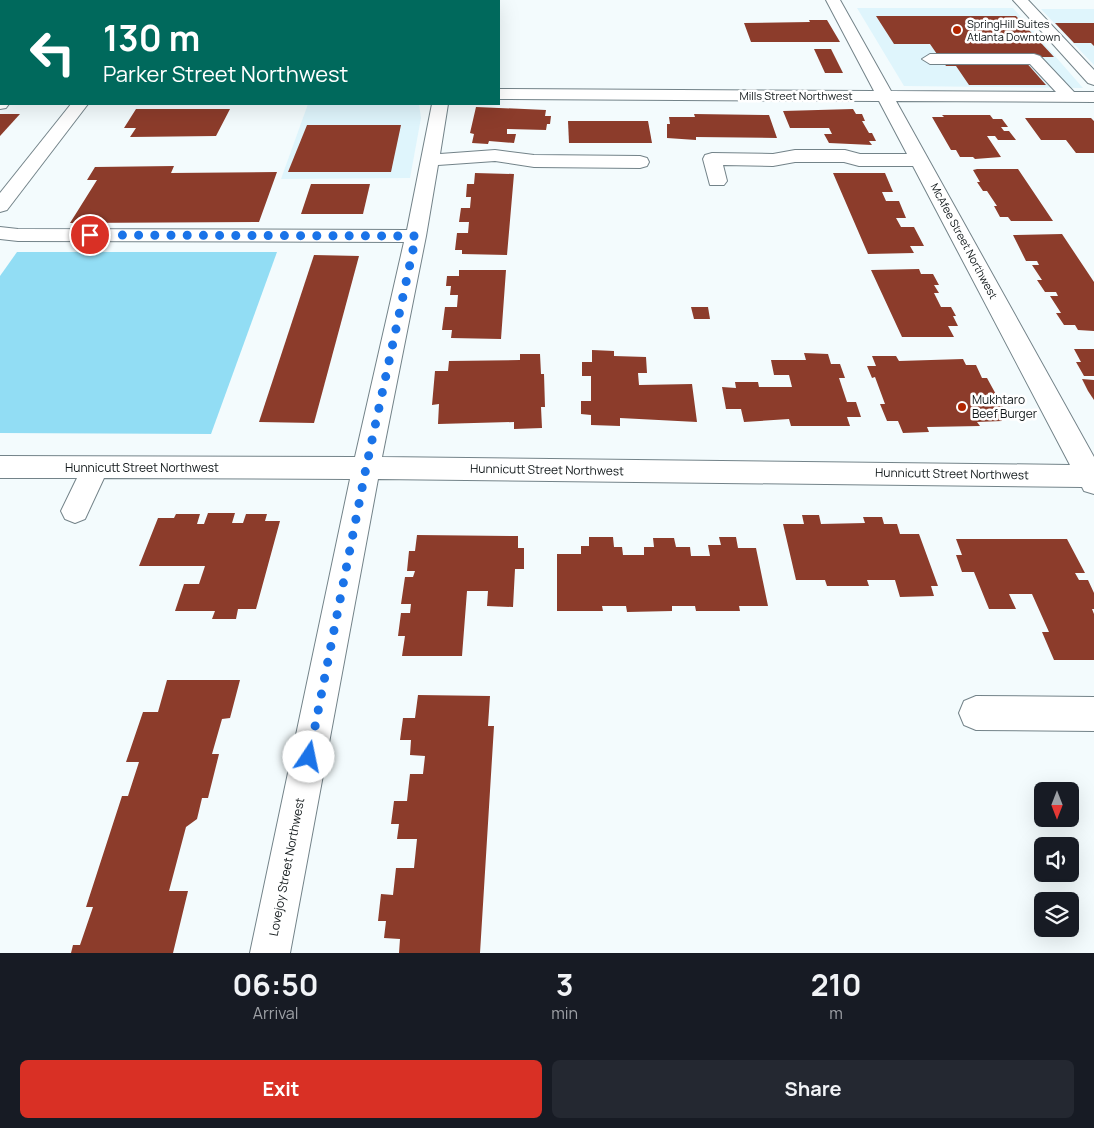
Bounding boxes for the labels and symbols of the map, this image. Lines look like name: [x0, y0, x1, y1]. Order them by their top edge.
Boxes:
place label: SpringHill Suites Atlanta Downtown: [967, 16, 1060, 44]
marker: SpringHill Suites Atlanta Downtown: [951, 24, 963, 36]
street label: Mills Street Northwest: [739, 88, 853, 103]
street label: McAfee Street Northwest: [928, 180, 1001, 301]
pin: [69, 214, 111, 256]
place label: Mukhtaro Beef Burger: [972, 391, 1038, 422]
marker: Mukhtaro Beef Burger: [956, 401, 968, 413]
street label: Hunnicutt Street Northwest: [65, 459, 219, 476]
street label: Hunnicutt Street Northwest: [470, 460, 624, 479]
street label: Hunnicutt Street Northwest: [875, 464, 1029, 483]
position arrow: [282, 730, 334, 782]
north arrow: [1034, 782, 1079, 828]
street label: Lovejoy Street Northwest: [265, 796, 308, 938]

